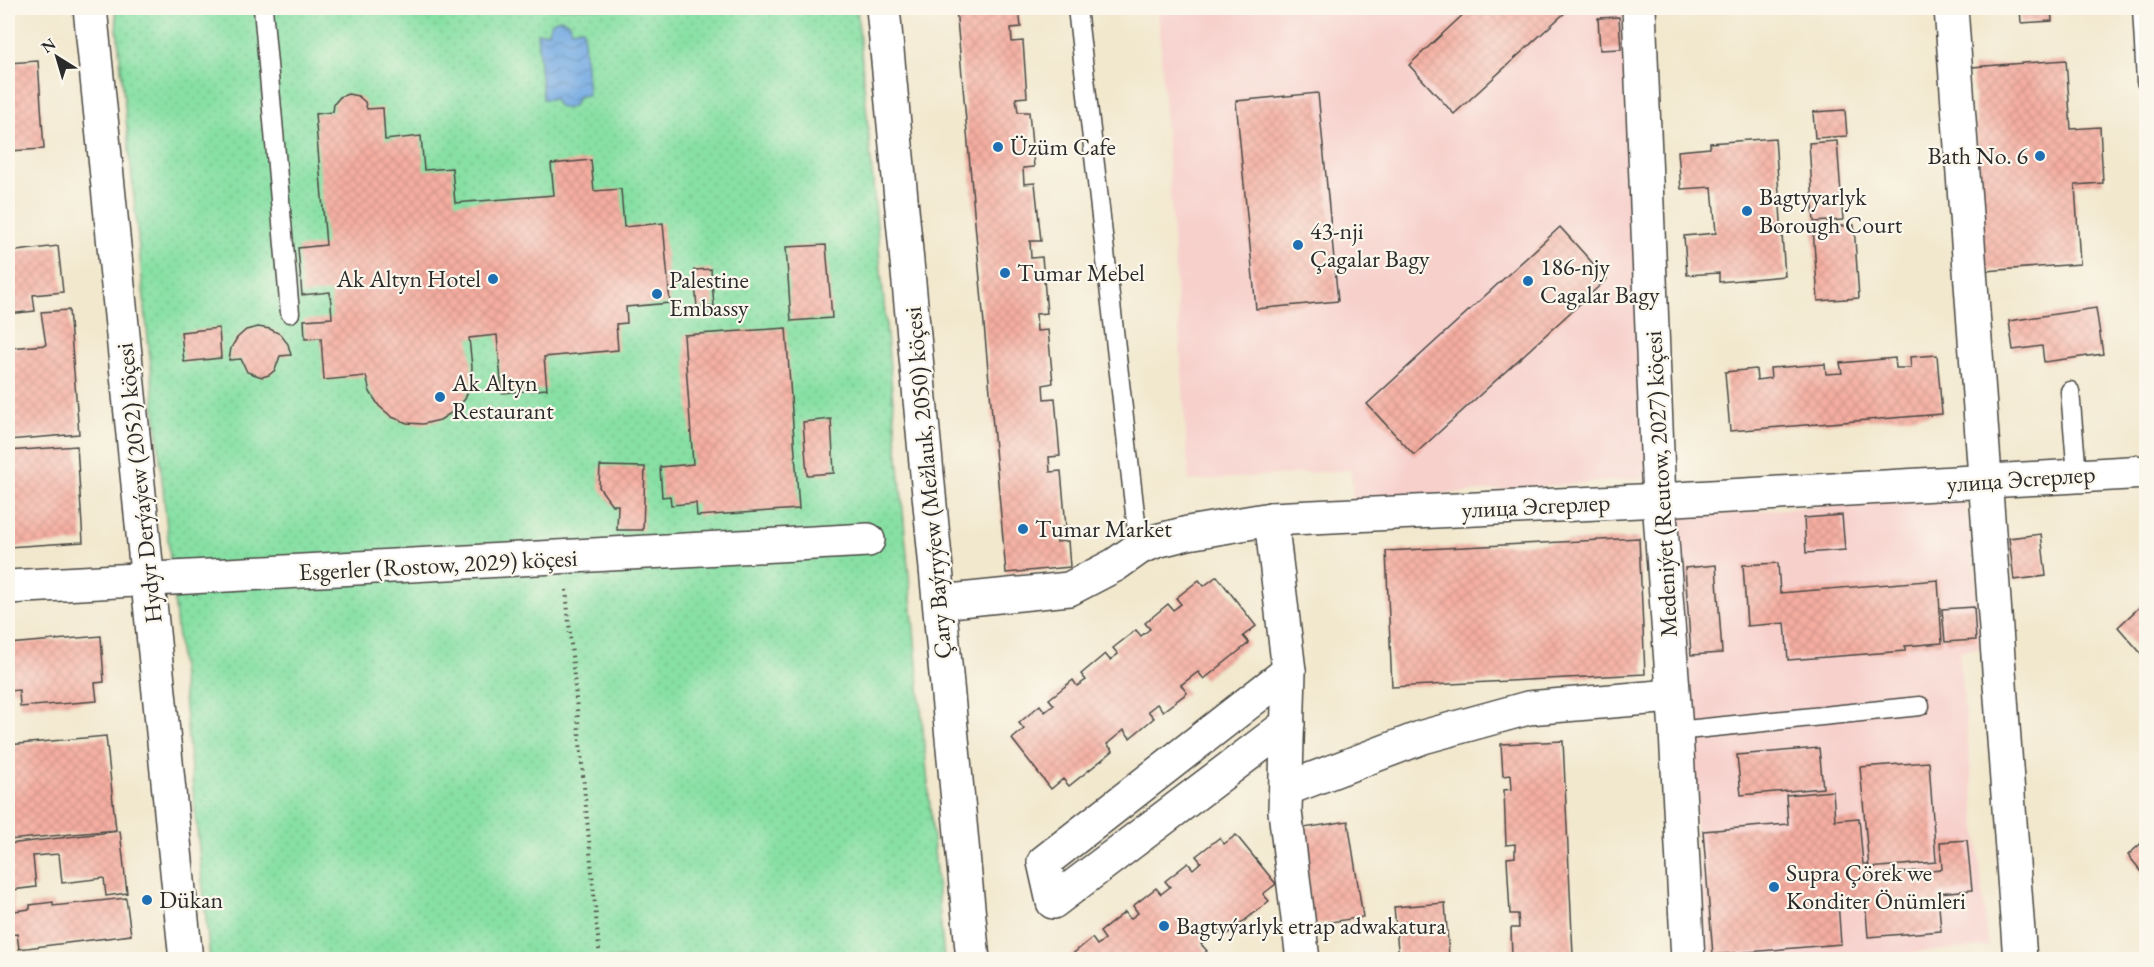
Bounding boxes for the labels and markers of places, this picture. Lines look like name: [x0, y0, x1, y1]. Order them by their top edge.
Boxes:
place label: Üzüm Cafe: [1010, 131, 1116, 162]
marker: Üzüm Cafe: [991, 140, 1005, 154]
place label: Bath No. 6: [1928, 140, 2028, 171]
marker: Bath No. 6: [2033, 149, 2047, 163]
place label: Bagtyyarlyk Borough Court: [1759, 181, 1903, 240]
marker: Bagtyyarlyk Borough Court: [1740, 204, 1754, 218]
place label: 43-nji Çagalar Bagy: [1310, 215, 1430, 274]
marker: 43-nji Çagalar Bagy: [1291, 238, 1305, 252]
place label: 186-njy Cagalar Bagy: [1540, 251, 1660, 310]
place label: Tumar Mebel: [1017, 257, 1145, 288]
place label: Ak Altyn Hotel: [335, 263, 481, 294]
place label: Palestine Embassy: [669, 264, 749, 323]
marker: Tumar Mebel: [998, 266, 1012, 280]
marker: Ak Altyn Hotel: [486, 272, 500, 286]
marker: 186-njy Cagalar Bagy: [1521, 274, 1535, 288]
marker: Palestine Embassy: [650, 287, 664, 301]
place label: Ak Altyn Restaurant: [451, 367, 554, 426]
marker: Ak Altyn Restaurant: [433, 390, 447, 404]
place label: Tumar Market: [1035, 513, 1172, 544]
marker: Tumar Market: [1016, 522, 1030, 536]
place label: Supra Çörek we Konditer Önümleri: [1786, 857, 1966, 916]
marker: Supra Çörek we Konditer Önümleri: [1767, 880, 1781, 894]
place label: Dükan: [159, 884, 224, 915]
marker: Dükan: [140, 893, 154, 907]
place label: Bagtyýarlyk etrap adwakatura: [1176, 910, 1446, 941]
marker: Bagtyýarlyk etrap adwakatura: [1157, 919, 1171, 933]

